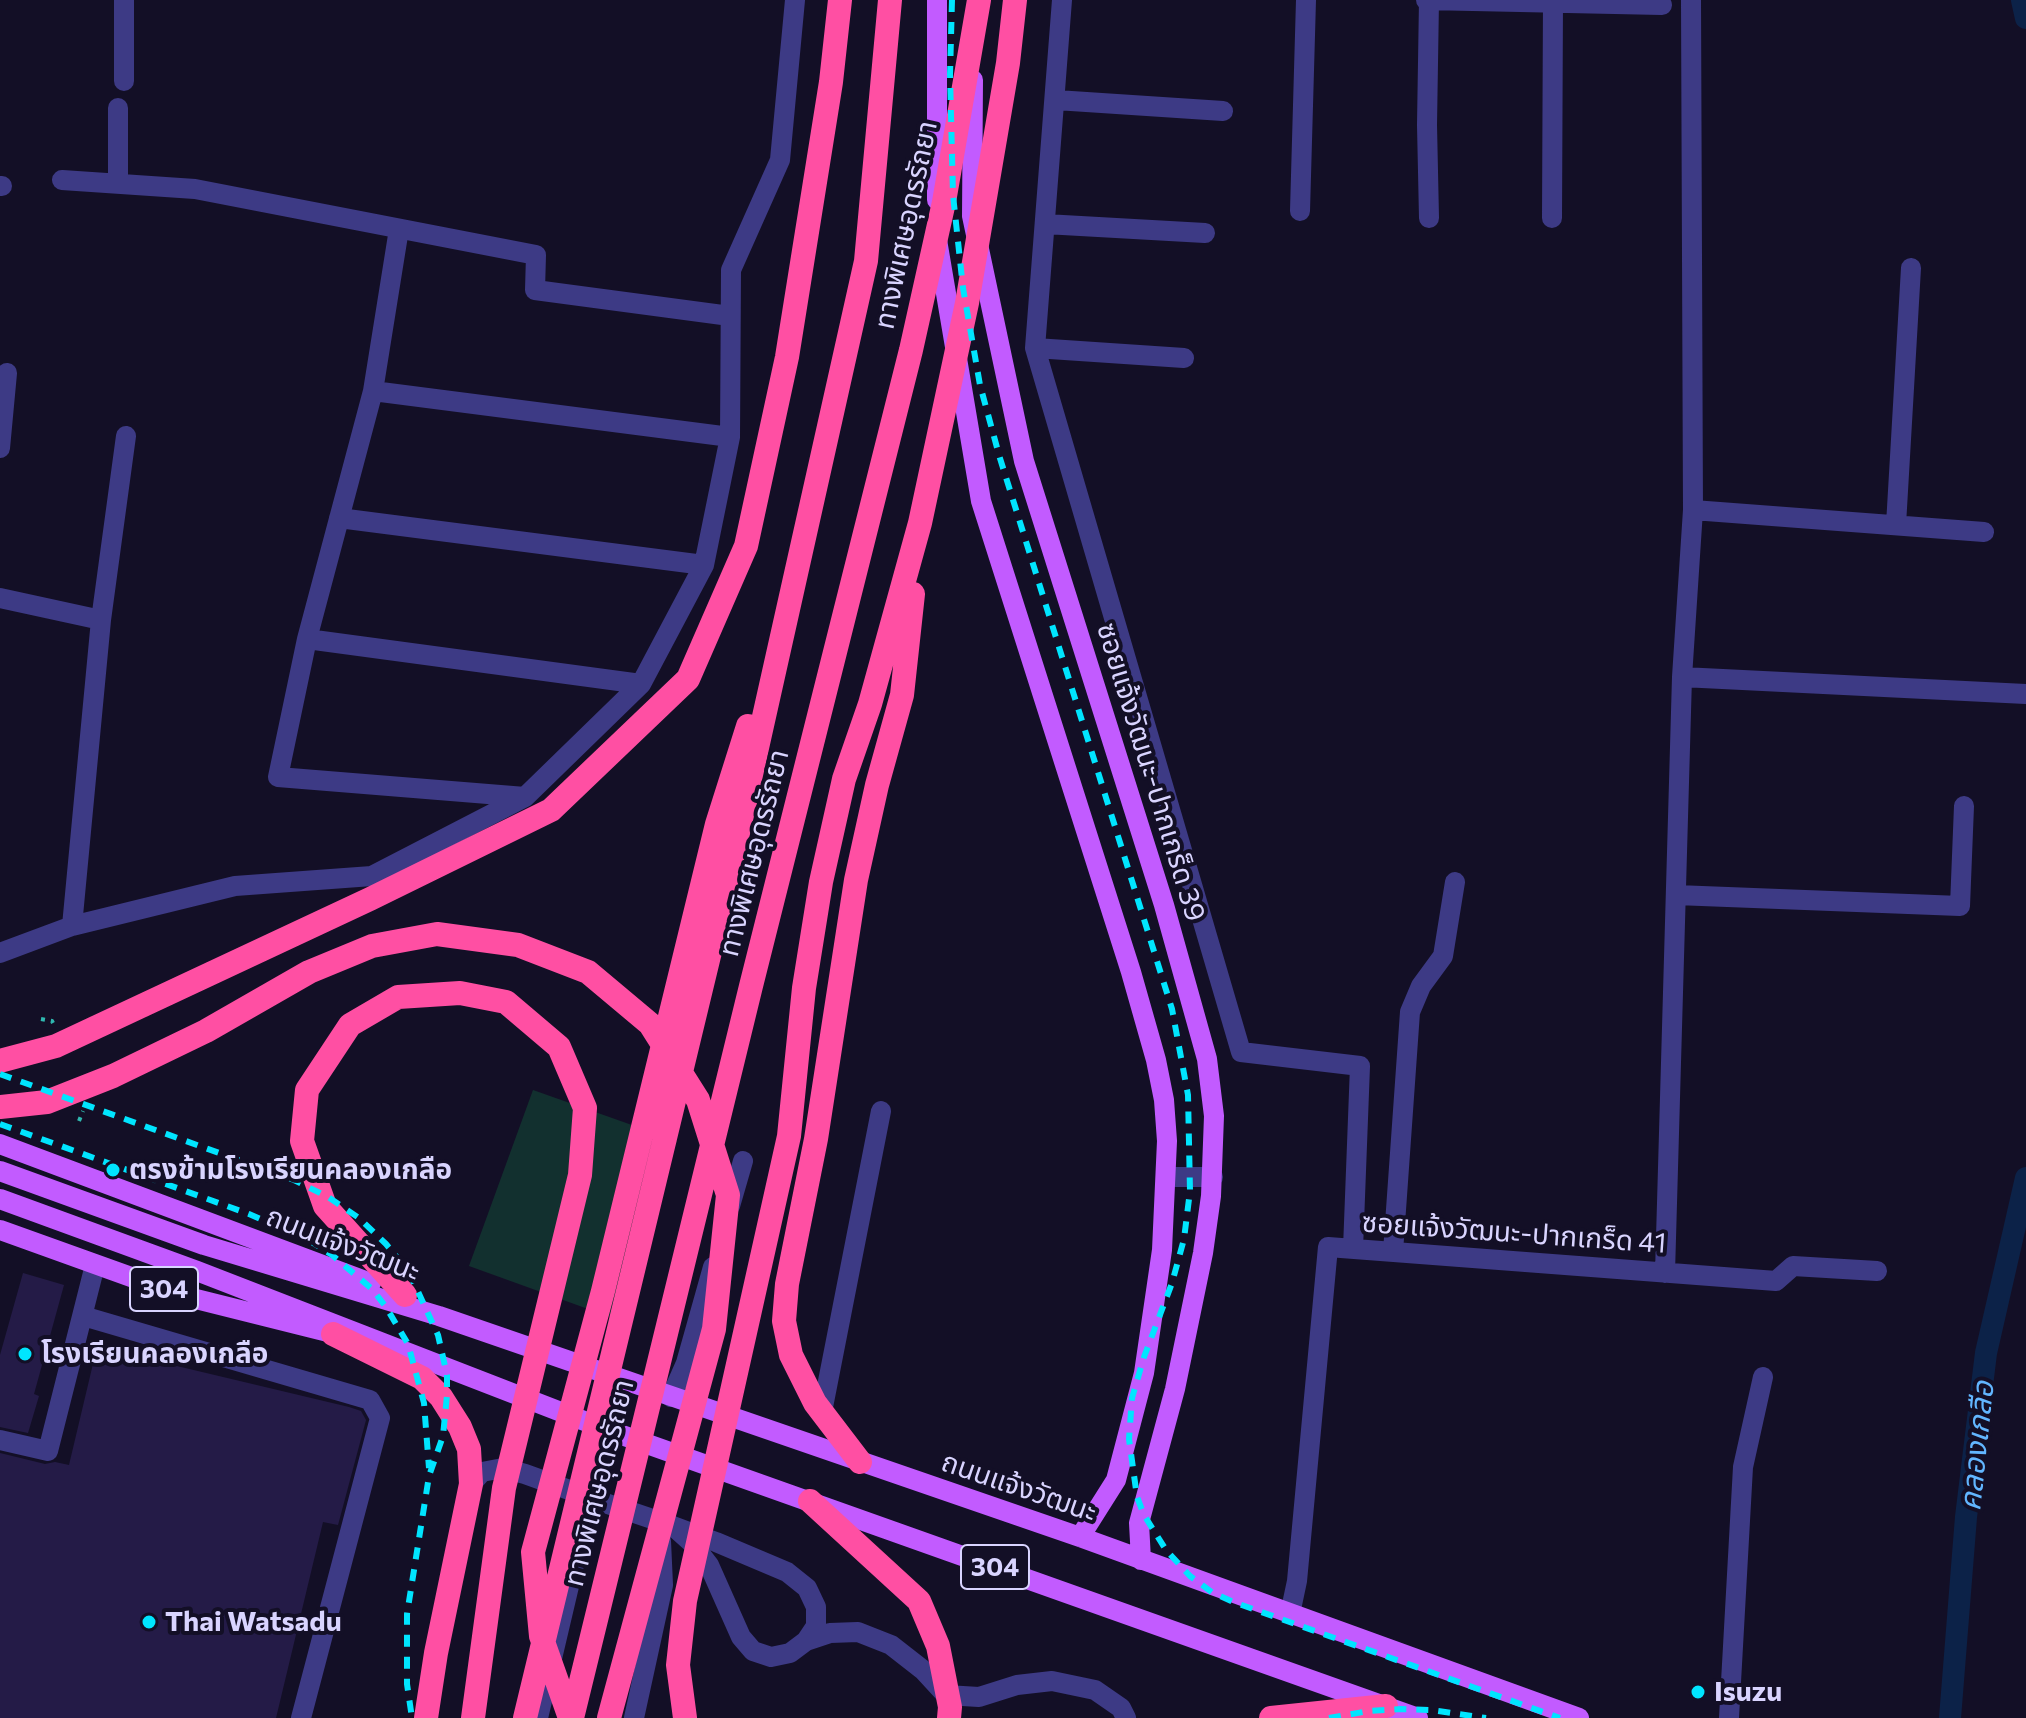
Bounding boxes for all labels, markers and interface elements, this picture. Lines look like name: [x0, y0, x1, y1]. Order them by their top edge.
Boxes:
street label: ทางพิเศษอุดรรัถยา: [868, 118, 944, 332]
street label: ซอยแจ้งวัฒนะ-ปากเกร็ด 39: [1090, 619, 1212, 925]
street label: ทางพิเศษอุดรรัถยา: [712, 746, 796, 960]
place label: ตรงข้ามโรงเรียนคลองเกลือ: [129, 1153, 452, 1187]
marker: ตรงข้ามโรงเรียนคลองเกลือ: [104, 1161, 122, 1179]
street label: ถนนแจ้งวัฒนะ: [261, 1199, 425, 1289]
street label: ซอยแจ้งวัฒนะ-ปากเกร็ด 41: [1361, 1206, 1667, 1260]
road number: 304: [130, 1267, 198, 1311]
place label: โรงเรียนคลองเกลือ: [41, 1337, 268, 1371]
marker: โรงเรียนคลองเกลือ: [16, 1345, 34, 1363]
street label: ทางพิเศษอุดรรัถยา: [557, 1376, 641, 1590]
water label: คลองเกลือ: [1952, 1379, 2002, 1513]
street label: ถนนแจ้งวัฒนะ: [937, 1445, 1101, 1529]
road number: 304: [961, 1545, 1029, 1589]
place label: Thai Watsadu: [165, 1605, 342, 1639]
marker: Thai Watsadu: [140, 1613, 158, 1631]
place label: Isuzu: [1714, 1675, 1782, 1709]
marker: Isuzu: [1689, 1683, 1707, 1701]

